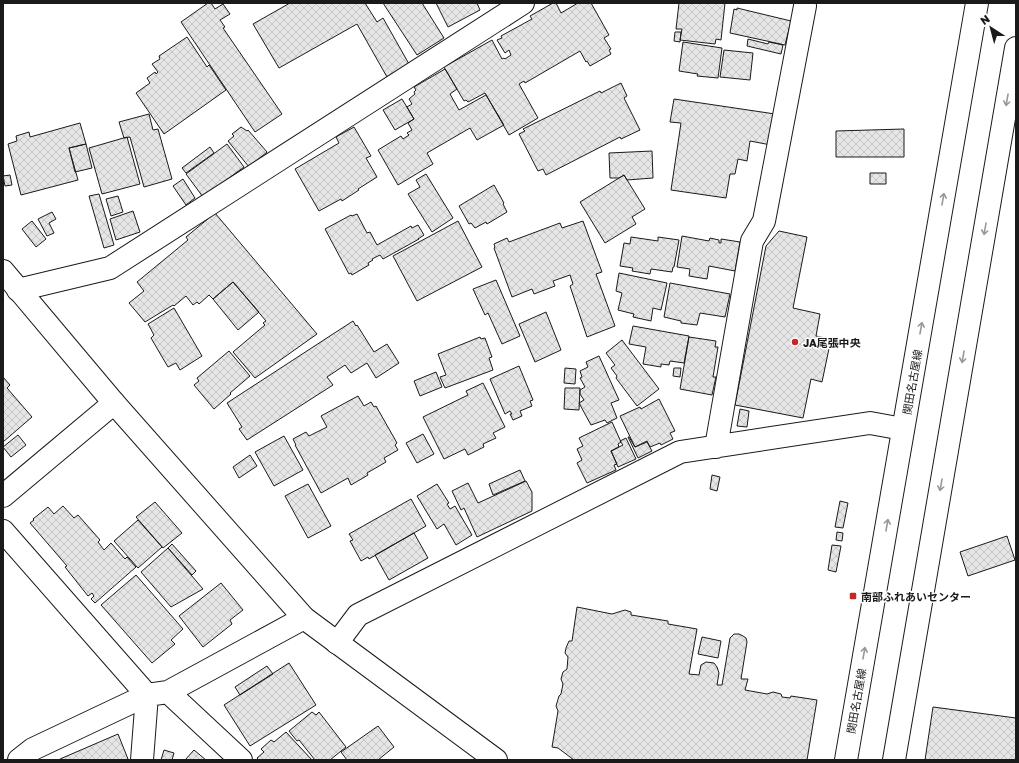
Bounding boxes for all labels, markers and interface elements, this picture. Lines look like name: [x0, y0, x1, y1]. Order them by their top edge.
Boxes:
north arrow: [971, 8, 1011, 48]
text: N: [978, 12, 992, 27]
one-way arrow: [1003, 94, 1011, 107]
one-way arrow: [939, 193, 947, 206]
one-way arrow: [981, 222, 989, 235]
one-way arrow: [917, 321, 925, 334]
place label: JA尾張中央: [803, 336, 861, 349]
marker: JA尾張中央: [790, 337, 800, 347]
street label: 関田名古屋線: [900, 348, 924, 416]
one-way arrow: [959, 350, 967, 363]
one-way arrow: [937, 478, 945, 491]
one-way arrow: [883, 518, 891, 531]
place label: 南部ふれあいセンター: [861, 590, 971, 603]
marker: 南部ふれあいセンター: [848, 591, 858, 601]
one-way arrow: [861, 647, 869, 660]
street label: 関田名古屋線: [844, 667, 868, 735]

